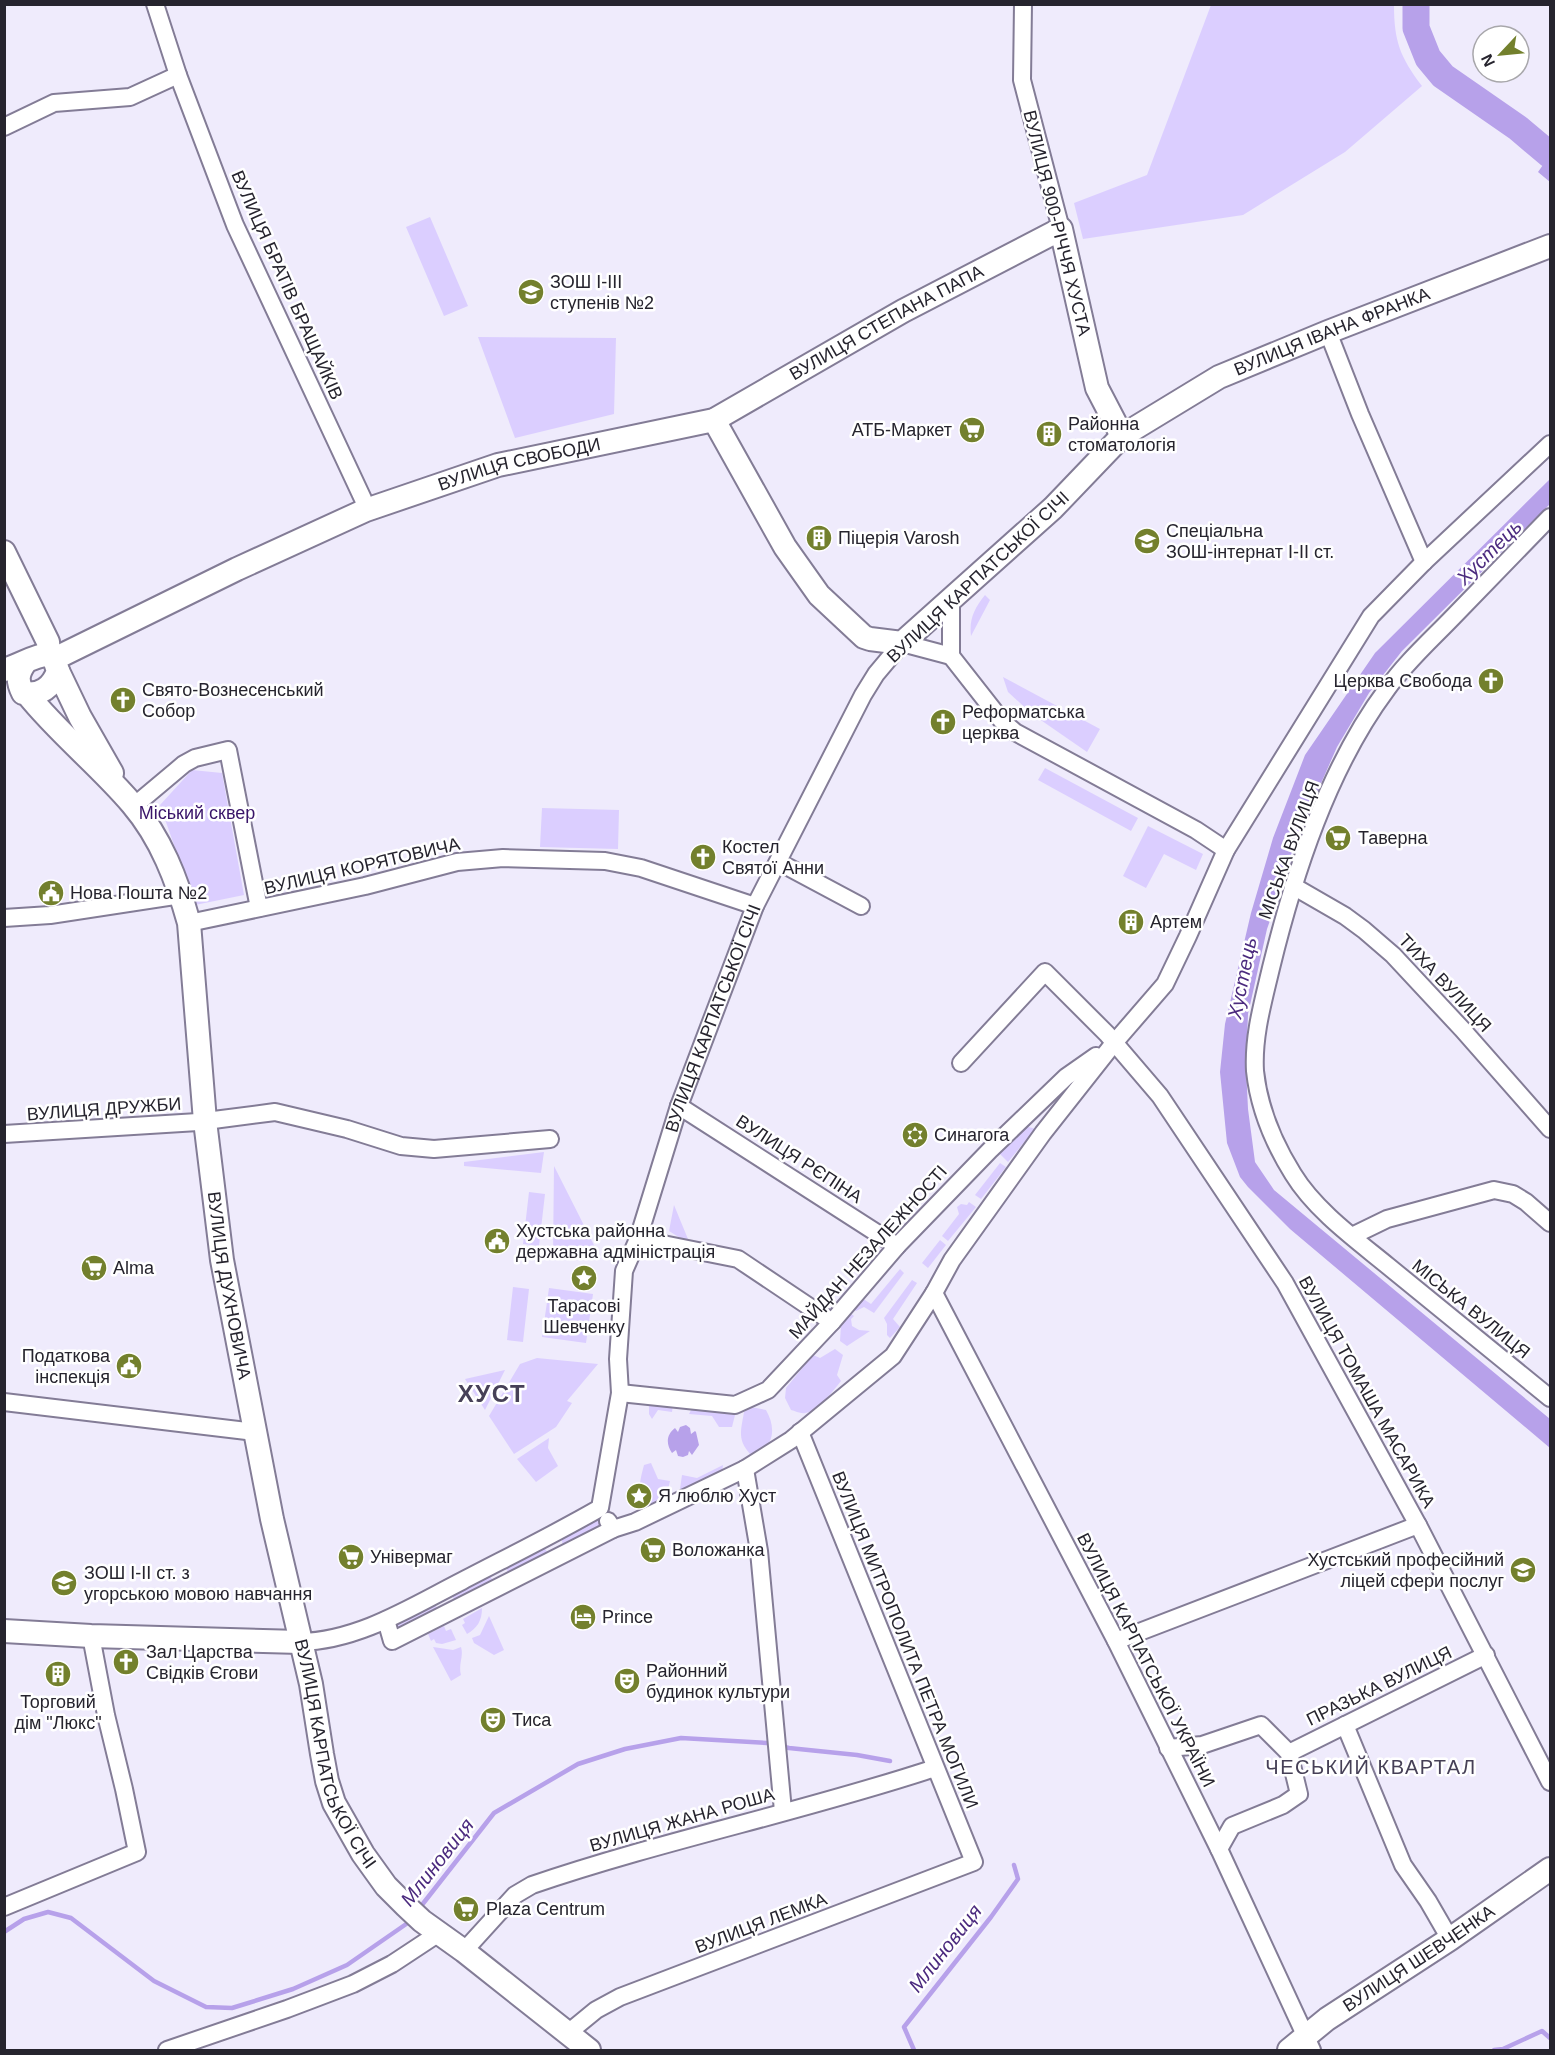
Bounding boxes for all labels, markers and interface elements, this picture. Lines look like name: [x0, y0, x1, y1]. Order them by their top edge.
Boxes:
north arrow: [1471, 24, 1531, 84]
text: N: [1478, 51, 1498, 69]
street label: ВУЛИЦЯ 900-РІЧЧЯ ХУСТА: [1019, 108, 1095, 338]
street label: ВУЛИЦЯ БРАТІВ БРАЩАЙКІВ: [227, 167, 348, 403]
street label: ВУЛИЦЯ СТЕПАНА ПАПА: [786, 261, 987, 384]
place label: ЗОШ І-ІІІ ступенів №2: [550, 272, 654, 313]
school or university icon: ЗОШ І-ІІІ ступенів №2: [516, 277, 546, 307]
street label: ВУЛИЦЯ ІВАНА ФРАНКА: [1231, 284, 1433, 380]
place label: Районна стоматологія: [1068, 414, 1176, 455]
supermarket icon: АТБ-Маркет: [957, 415, 987, 445]
building icon: Районна стоматологія: [1034, 419, 1064, 449]
place label: АТБ-Маркет: [852, 420, 952, 440]
street label: ВУЛИЦЯ СВОБОДИ: [435, 434, 602, 495]
street label: ВУЛИЦЯ КАРПАТСЬКОЇ СІЧІ: [883, 487, 1073, 667]
water label: Хустець: [1451, 515, 1526, 590]
place label: Спеціальна ЗОШ-інтернат І-ІІ ст.: [1166, 521, 1334, 562]
building icon: Піцерія Varosh: [804, 523, 834, 553]
school or university icon: Спеціальна ЗОШ-інтернат І-ІІ ст.: [1132, 526, 1162, 556]
place label: Піцерія Varosh: [838, 528, 960, 548]
church icon: Церква Свобода: [1476, 666, 1506, 696]
place label: Церква Свобода: [1334, 671, 1473, 691]
place label: Свято-Вознесенський Собор: [142, 680, 324, 721]
church icon: Свято-Вознесенський Собор: [108, 685, 138, 715]
place label: Реформатська церква: [962, 702, 1086, 743]
church icon: Реформатська церква: [928, 707, 958, 737]
street label: МІСЬКА ВУЛИЦЯ: [1255, 778, 1323, 922]
park label: Міський сквер: [139, 803, 255, 823]
supermarket icon: Таверна: [1323, 823, 1353, 853]
place label: Таверна: [1358, 828, 1429, 848]
street label: ВУЛИЦЯ КОРЯТОВИЧА: [262, 834, 462, 898]
place label: Костел Святої Анни: [722, 837, 824, 878]
church icon: Костел Святої Анни: [688, 842, 718, 872]
public building icon: Нова Пошта №2: [36, 878, 66, 908]
place label: Нова Пошта №2: [70, 883, 207, 903]
street label: ВУЛИЦЯ КАРПАТСЬКОЇ СІЧІ: [662, 902, 765, 1135]
building icon: Артем: [1116, 907, 1146, 937]
place label: Артем: [1150, 912, 1202, 932]
street label: ТИХА ВУЛИЦЯ: [1395, 930, 1495, 1036]
water label: Хустець: [1223, 935, 1261, 1022]
street label: ВУЛИЦЯ ДРУЖБИ: [26, 1094, 182, 1124]
street label: ВУЛИЦЯ РЄПІНА: [732, 1111, 866, 1207]
synagogue icon: Синагога: [900, 1120, 930, 1150]
place label: Синагога: [934, 1125, 1010, 1145]
street label: МАЙДАН НЕЗАЛЕЖНОСТІ: [784, 1161, 951, 1343]
street label: ВУЛИЦЯ ДУХНОВИЧА: [204, 1190, 255, 1381]
place label: Хустська районна державна адміністрація: [516, 1221, 715, 1262]
public building icon: Хустська районна державна адміністрація: [482, 1226, 512, 1256]
supermarket icon: Alma: [79, 1253, 109, 1283]
street label: МІСЬКА ВУЛИЦЯ: [1408, 1255, 1534, 1363]
place label: Alma: [113, 1258, 155, 1278]
place icon: Тарасові Шевченку: [569, 1263, 599, 1293]
street label: ВУЛИЦЯ ТОМАША МАСАРИКА: [1295, 1273, 1439, 1511]
place label: Тарасові Шевченку: [543, 1296, 625, 1337]
place label: Податкова інспекція: [22, 1346, 111, 1387]
public building icon: Податкова інспекція: [114, 1351, 144, 1381]
district label: ХУСТ: [458, 1380, 526, 1407]
street label: ВУЛИЦЯ МИТРОПОЛИТА ПЕТРА МОГИЛИ: [828, 1468, 982, 1812]
place icon: Я люблю Хуст: [624, 1481, 654, 1511]
place label: Я люблю Хуст: [658, 1486, 776, 1506]
street label: ВУЛИЦЯ КАРПАТСЬКОЇ УКРАЇНИ: [1073, 1530, 1219, 1790]
supermarket icon: Воложанка: [638, 1535, 668, 1565]
place label: Воложанка: [672, 1540, 765, 1560]
supermarket icon: Універмаг: [336, 1542, 366, 1572]
place label: Універмаг: [370, 1547, 453, 1567]
place label: Хустський професійний ліцей сфери послуг: [1307, 1550, 1504, 1591]
school or university icon: Хустський професійний ліцей сфери послуг: [1508, 1555, 1538, 1585]
place label: ЗОШ І-ІІ ст. з угорською мовою навчання: [84, 1563, 312, 1604]
school or university icon: ЗОШ І-ІІ ст. з угорською мовою навчання: [49, 1568, 79, 1598]
hotel icon: Prince: [568, 1602, 598, 1632]
place label: Prince: [602, 1607, 653, 1627]
street label: ВУЛИЦЯ КАРПАТСЬКОЇ СІЧІ: [291, 1637, 380, 1873]
place label: Зал Царства Свідків Єгови: [146, 1642, 258, 1683]
street label: ПРАЗЬКА ВУЛИЦЯ: [1303, 1642, 1455, 1730]
church icon: Зал Царства Свідків Єгови: [111, 1647, 141, 1677]
building icon: Торговий дім "Люкс": [43, 1659, 73, 1689]
place label: Районний будинок культури: [646, 1661, 790, 1702]
theatre icon: Районний будинок культури: [612, 1666, 642, 1696]
place label: Торговий дім "Люкс": [14, 1692, 102, 1733]
theatre icon: Тиса: [478, 1705, 508, 1735]
place label: Тиса: [512, 1710, 552, 1730]
district label: ЧЕСЬКИЙ КВАРТАЛ: [1265, 1755, 1477, 1778]
street label: ВУЛИЦЯ ЖАНА РОША: [587, 1784, 777, 1856]
water label: Млиновиця: [396, 1814, 478, 1910]
street label: ВУЛИЦЯ ЛЕМКА: [692, 1889, 830, 1957]
supermarket icon: Plaza Centrum: [451, 1894, 481, 1924]
place label: Plaza Centrum: [486, 1899, 605, 1919]
water label: Млиновиця: [904, 1900, 986, 1996]
street label: ВУЛИЦЯ ШЕВЧЕНКА: [1339, 1901, 1498, 2016]

